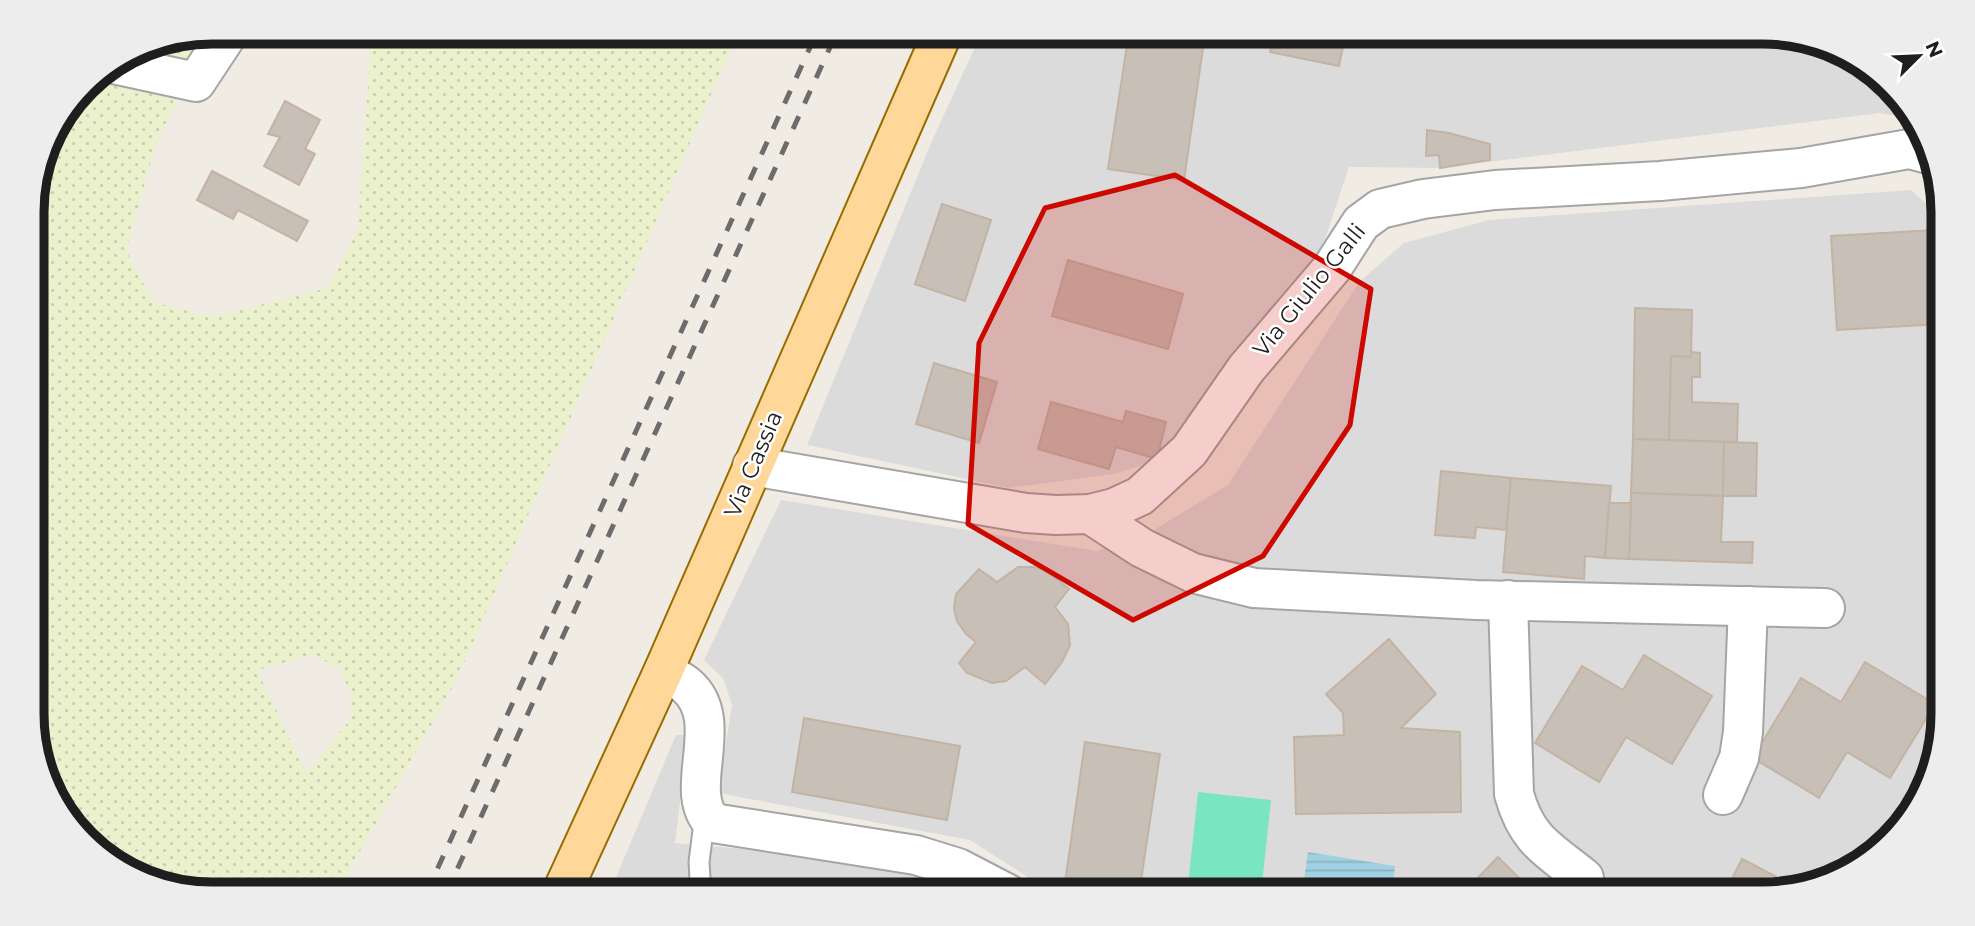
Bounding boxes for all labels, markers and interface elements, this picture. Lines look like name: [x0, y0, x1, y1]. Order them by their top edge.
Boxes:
north arrow: [1884, 21, 1954, 91]
text: N: [1920, 38, 1948, 61]
street label: Via Giulio Galli: [1247, 218, 1371, 362]
street label: Via Cassia: [718, 406, 788, 522]

